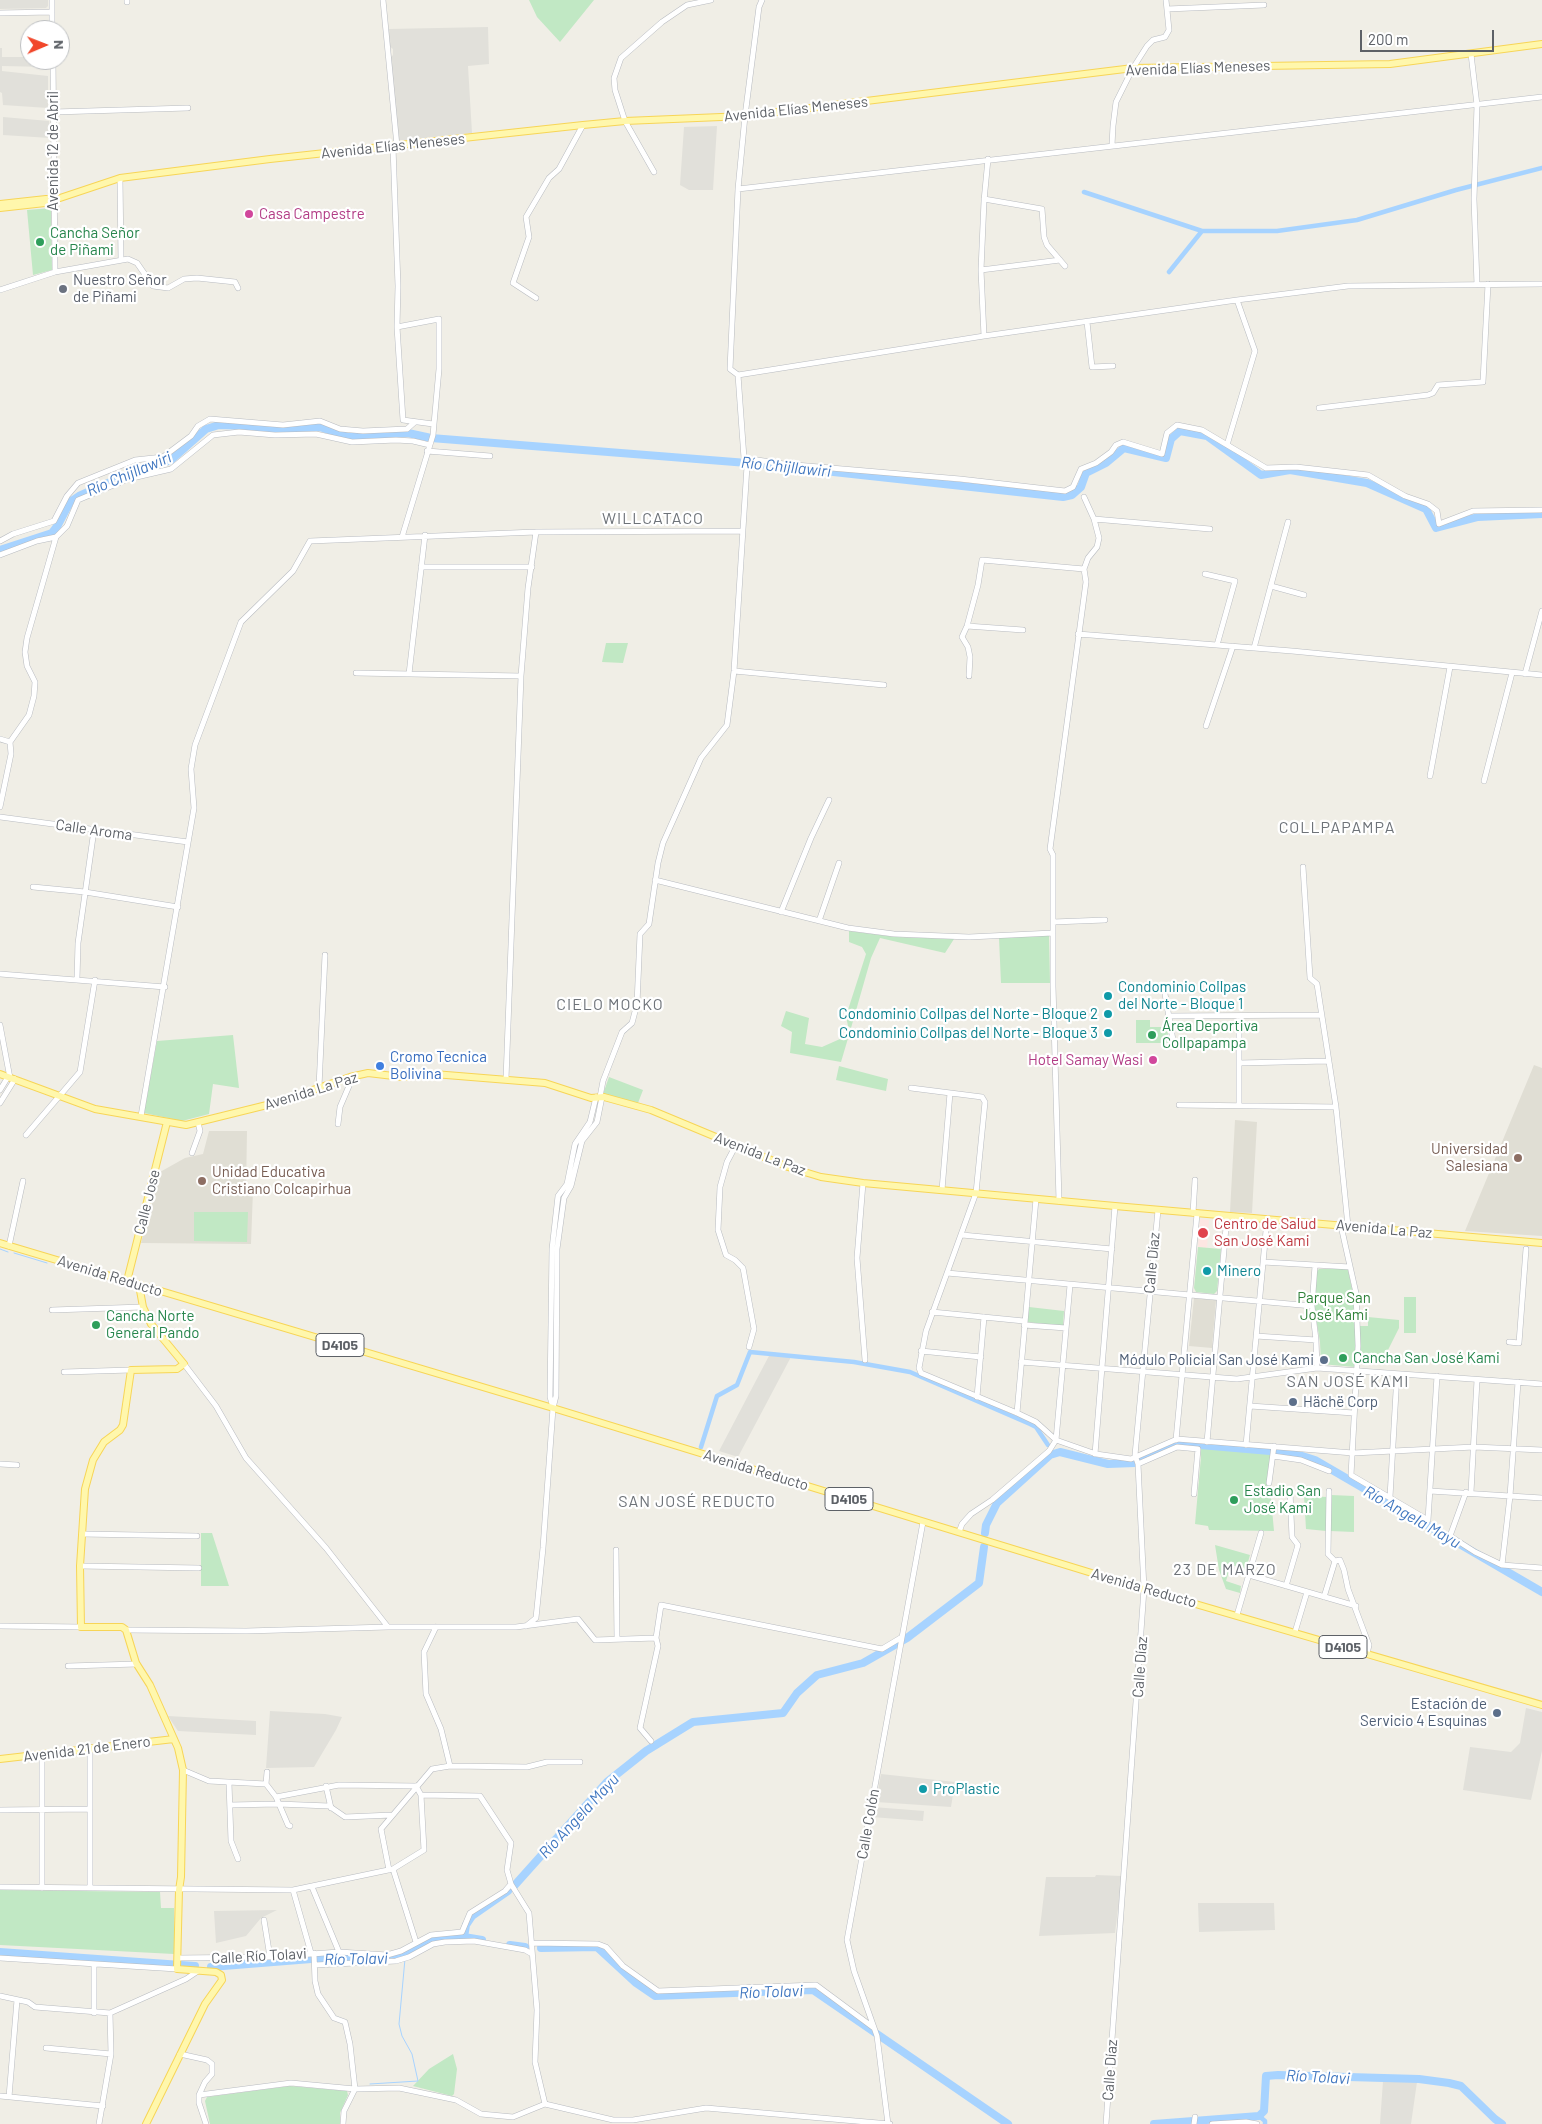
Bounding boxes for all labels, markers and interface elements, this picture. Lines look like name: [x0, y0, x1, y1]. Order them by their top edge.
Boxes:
north arrow: [20, 20, 70, 70]
scale bar: [1362, 20, 1496, 52]
text: 200 m: [1368, 30, 1408, 48]
text: N: [51, 40, 68, 50]
street label: Avenida Elías Meneses: [1125, 56, 1271, 80]
street label: Avenida 12 de Abril: [44, 91, 62, 211]
street label: Avenida Elías Meneses: [723, 92, 869, 126]
street label: Avenida Elías Meneses: [320, 129, 466, 163]
place label: Casa Campestre: [259, 205, 365, 223]
marker: Casa Campestre: [243, 208, 255, 220]
place label: Cancha Señor de Piñami: [50, 224, 140, 259]
marker: Cancha Señor de Piñami: [34, 236, 46, 248]
place label: Nuestro Señor de Piñami: [73, 271, 167, 306]
marker: Nuestro Señor de Piñami: [57, 283, 69, 295]
water label: Río Chijllawiri: [84, 448, 174, 500]
water label: Río Chijllawiri: [740, 453, 832, 481]
district label: WILLCATACO: [601, 509, 705, 529]
street label: Calle Aroma: [54, 816, 134, 844]
district label: COLLPAPAMPA: [1277, 818, 1397, 838]
place label: Condominio Collpas del Norte - Bloque 1: [1118, 978, 1246, 1013]
marker: Condominio Collpas del Norte - Bloque 1: [1102, 990, 1114, 1002]
district label: CIELO MOCKO: [555, 995, 665, 1015]
place label: Condominio Collpas del Norte - Bloque 2: [839, 1005, 1098, 1023]
marker: Condominio Collpas del Norte - Bloque 2: [1102, 1008, 1114, 1020]
place label: Área Deportiva Collpapampa: [1162, 1017, 1258, 1052]
place label: Condominio Collpas del Norte - Bloque 3: [839, 1024, 1098, 1042]
marker: Condominio Collpas del Norte - Bloque 3: [1102, 1027, 1114, 1039]
marker: Área Deportiva Collpapampa: [1146, 1029, 1158, 1041]
place label: Cromo Tecnica Bolivina: [390, 1048, 487, 1083]
place label: Hotel Samay Wasi: [1028, 1051, 1143, 1069]
marker: Hotel Samay Wasi: [1147, 1054, 1159, 1066]
marker: Cromo Tecnica Bolivina: [374, 1060, 386, 1072]
street label: Avenida La Paz: [262, 1068, 360, 1114]
street label: Avenida La Paz: [712, 1128, 808, 1180]
place label: Universidad Salesiana: [1431, 1140, 1508, 1175]
marker: Universidad Salesiana: [1512, 1152, 1524, 1164]
place label: Unidad Educativa Cristiano Colcapirhua: [212, 1163, 351, 1198]
street label: Calle Jose: [130, 1168, 164, 1236]
marker: Unidad Educativa Cristiano Colcapirhua: [196, 1175, 208, 1187]
place label: Centro de Salud San José Kami: [1214, 1215, 1316, 1250]
street label: Avenida La Paz: [1335, 1216, 1433, 1242]
marker: Centro de Salud San José Kami: [1196, 1226, 1210, 1240]
street label: Calle Díaz: [1140, 1232, 1164, 1294]
street label: Avenida Reducto: [55, 1251, 165, 1301]
place label: Minero: [1217, 1262, 1261, 1280]
marker: Minero: [1201, 1265, 1213, 1277]
park label: Parque San José Kami: [1297, 1289, 1371, 1324]
place label: Cancha Norte General Pando: [106, 1307, 200, 1342]
marker: Cancha Norte General Pando: [90, 1319, 102, 1331]
road number: D4105: [316, 1334, 364, 1356]
place label: Cancha San José Kami: [1353, 1349, 1500, 1367]
place label: Módulo Policial San José Kami: [1119, 1351, 1314, 1369]
marker: Cancha San José Kami: [1337, 1352, 1349, 1364]
marker: Módulo Policial San José Kami: [1318, 1354, 1330, 1366]
district label: SAN JOSÉ KAMI: [1285, 1372, 1411, 1392]
place label: Hächë Corp: [1303, 1393, 1378, 1411]
marker: Hächë Corp: [1287, 1396, 1299, 1408]
street label: Avenida Reducto: [701, 1445, 811, 1495]
water label: Río Angela Mayu: [1360, 1481, 1464, 1553]
place label: Estadio San José Kami: [1244, 1482, 1321, 1517]
road number: D4105: [825, 1488, 873, 1510]
district label: SAN JOSÉ REDUCTO: [616, 1492, 778, 1512]
marker: Estadio San José Kami: [1228, 1494, 1240, 1506]
district label: 23 DE MARZO: [1172, 1560, 1278, 1580]
street label: Avenida Reducto: [1089, 1564, 1199, 1612]
road number: D4105: [1319, 1635, 1367, 1658]
street label: Calle Díaz: [1129, 1636, 1151, 1698]
place label: Estación de Servicio 4 Esquinas: [1360, 1695, 1487, 1730]
marker: Estación de Servicio 4 Esquinas: [1491, 1707, 1503, 1719]
street label: Avenida 21 de Enero: [22, 1732, 152, 1766]
water label: Río Angela Mayu: [535, 1770, 623, 1862]
place label: ProPlastic: [933, 1780, 1000, 1798]
marker: ProPlastic: [917, 1783, 929, 1795]
street label: Calle Colón: [853, 1787, 883, 1861]
street label: Calle Río Tolavi: [211, 1945, 307, 1967]
water label: Río Tolavi: [324, 1949, 388, 1969]
water label: Río Tolavi: [739, 1981, 803, 2003]
street label: Calle Díaz: [1099, 2039, 1121, 2101]
water label: Río Tolavi: [1286, 2066, 1350, 2088]

